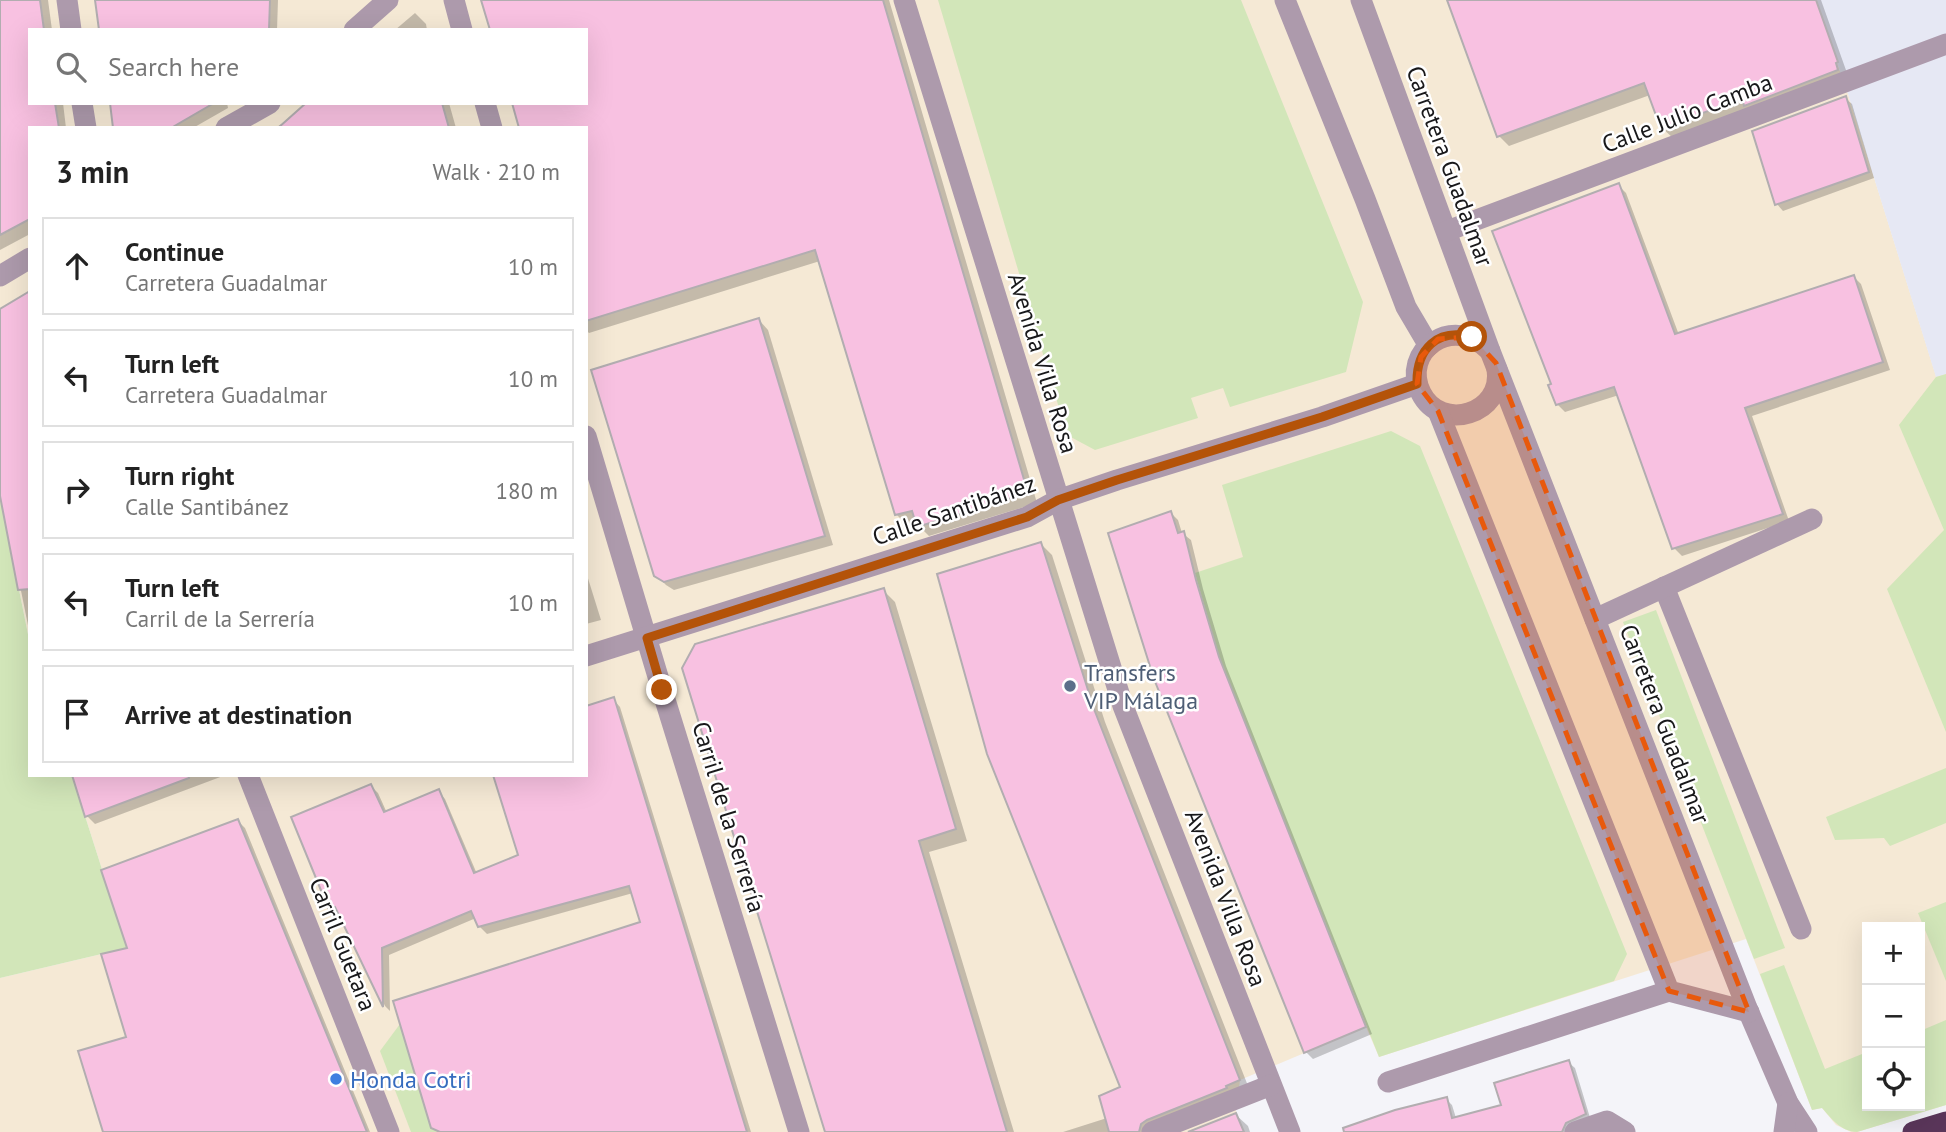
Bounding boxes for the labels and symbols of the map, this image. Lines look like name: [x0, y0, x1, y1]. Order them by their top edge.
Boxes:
street label: Carretera Guadalmar: [1399, 61, 1501, 271]
street label: Calle Julio Camba: [1597, 66, 1777, 160]
street label: Avenida Villa Rosa: [1001, 269, 1085, 457]
route start: [1456, 321, 1487, 352]
street label: Calle Santibánez: [868, 468, 1040, 552]
street label: Carretera Guadalmar: [1613, 620, 1717, 828]
place label: Transfers VIP Málaga: [1083, 657, 1198, 716]
route end: [646, 674, 677, 705]
marker: Transfers VIP Málaga: [1062, 678, 1078, 694]
street label: Carril de la Serrería: [685, 718, 773, 916]
street label: Avenida Villa Rosa: [1178, 805, 1274, 991]
street label: Carril Guetara: [302, 873, 384, 1015]
place label: Honda Cotri: [350, 1064, 472, 1095]
marker: Honda Cotri: [328, 1071, 344, 1087]

